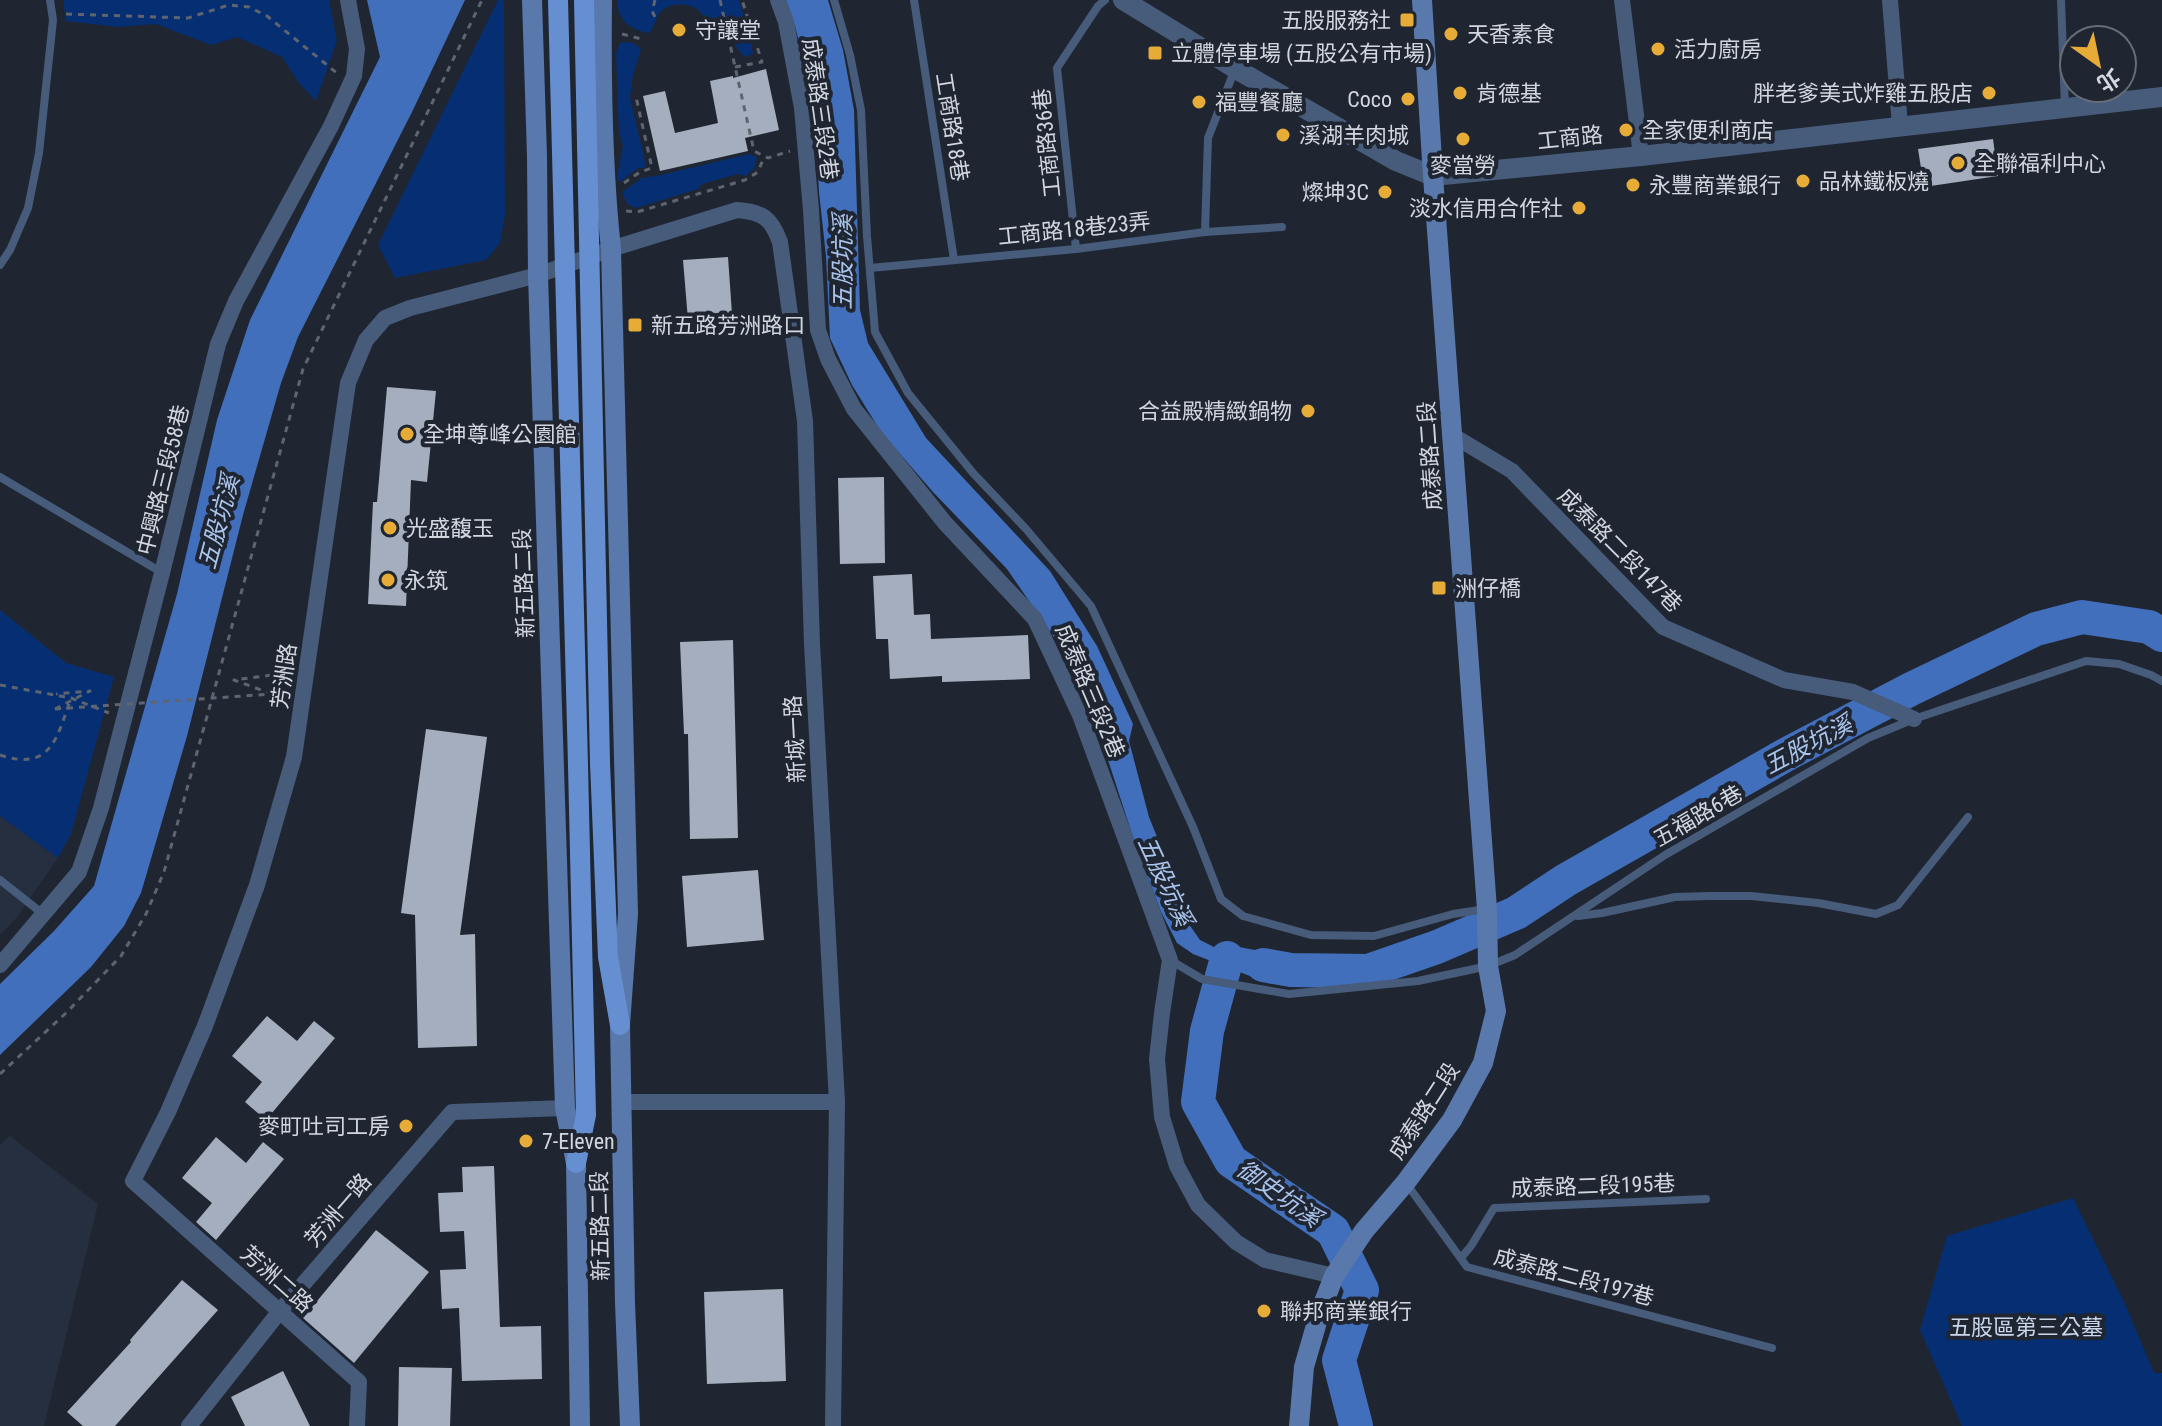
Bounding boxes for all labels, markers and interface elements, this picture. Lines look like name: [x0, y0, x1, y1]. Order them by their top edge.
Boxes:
place label: 五股服務社: [1281, 8, 1391, 33]
marker: 五股服務社: [1398, 11, 1416, 29]
place label: 守讓堂: [695, 18, 761, 43]
marker: 守讓堂: [670, 21, 688, 39]
place label: 天香素食: [1467, 22, 1555, 47]
north arrow: [2058, 24, 2138, 104]
marker: 天香素食: [1442, 25, 1460, 43]
street label: 成泰路三段2巷: [798, 37, 842, 181]
place label: 活力廚房: [1674, 37, 1762, 62]
marker: 活力廚房: [1649, 40, 1667, 58]
place label: 立體停車場 (五股公有市場): [1171, 41, 1432, 67]
marker: 立體停車場 (五股公有市場): [1146, 44, 1164, 62]
text: 北: [2093, 64, 2125, 97]
street label: 工商路18巷: [931, 71, 973, 183]
place label: 肯德基: [1476, 81, 1542, 106]
place label: 胖老爹美式炸雞五股店: [1753, 81, 1973, 106]
marker: 肯德基: [1451, 84, 1469, 102]
marker: 胖老爹美式炸雞五股店: [1980, 84, 1998, 102]
street label: 工商路36巷: [1029, 87, 1065, 199]
place label: Coco: [1347, 87, 1392, 112]
place label: 福豐餐廳: [1215, 90, 1303, 115]
marker: Coco: [1399, 90, 1417, 108]
marker: 福豐餐廳: [1190, 93, 1208, 111]
place label: 全家便利商店: [1642, 118, 1774, 143]
marker: 全家便利商店: [1617, 121, 1635, 139]
street label: 工商路: [1536, 122, 1604, 154]
place label: 溪湖羊肉城: [1299, 123, 1409, 148]
marker: 溪湖羊肉城: [1274, 126, 1292, 144]
marker: 麥當勞: [1454, 130, 1472, 148]
place label: 全聯福利中心: [1974, 151, 2106, 176]
place label: 麥當勞: [1430, 153, 1496, 178]
marker: 全聯福利中心: [1949, 154, 1967, 172]
place label: 品林鐵板燒: [1819, 169, 1929, 194]
marker: 品林鐵板燒: [1794, 172, 1812, 190]
place label: 永豐商業銀行: [1649, 173, 1781, 198]
marker: 永豐商業銀行: [1624, 176, 1642, 194]
place label: 燦坤3C: [1302, 180, 1369, 205]
marker: 燦坤3C: [1376, 183, 1394, 201]
place label: 淡水信用合作社: [1409, 196, 1563, 221]
marker: 淡水信用合作社: [1570, 199, 1588, 217]
street label: 工商路18巷23弄: [996, 209, 1152, 249]
water label: 五股坑溪: [829, 211, 857, 310]
place label: 新五路芳洲路口: [651, 313, 805, 338]
marker: 新五路芳洲路口: [626, 316, 644, 334]
place label: 合益殿精緻鍋物: [1138, 399, 1292, 424]
street label: 成泰路二段: [1414, 400, 1446, 512]
street label: 中興路三段58巷: [132, 402, 194, 558]
marker: 合益殿精緻鍋物: [1299, 402, 1317, 420]
place label: 全坤尊峰公園館: [423, 422, 577, 447]
marker: 全坤尊峰公園館: [398, 425, 416, 443]
water label: 五股坑溪: [193, 469, 246, 572]
street label: 成泰路二段147巷: [1553, 483, 1687, 617]
place label: 光盛馥玉: [406, 516, 494, 541]
marker: 光盛馥玉: [381, 519, 399, 537]
street label: 新五路二段: [510, 528, 538, 638]
place label: 永筑: [404, 568, 448, 593]
marker: 永筑: [379, 571, 397, 589]
place label: 洲仔橋: [1455, 576, 1521, 601]
marker: 洲仔橋: [1430, 579, 1448, 597]
street label: 成泰路三段2巷: [1051, 620, 1129, 762]
street label: 芳洲路: [267, 642, 301, 710]
street label: 新城一路: [780, 694, 810, 784]
water label: 五股坑溪: [1759, 709, 1860, 780]
street label: 五福路6巷: [1649, 780, 1747, 852]
water label: 五股坑溪: [1132, 832, 1199, 933]
street label: 成泰路二段: [1384, 1058, 1464, 1164]
place label: 麥町吐司工房: [258, 1114, 390, 1139]
marker: 麥町吐司工房: [397, 1117, 415, 1135]
place label: 7-Eleven: [542, 1129, 615, 1154]
marker: 7-Eleven: [517, 1132, 535, 1150]
water label: 御史坑溪: [1232, 1155, 1329, 1235]
street label: 芳洲一路: [300, 1169, 376, 1251]
street label: 新五路二段: [587, 1171, 613, 1281]
street label: 成泰路二段195巷: [1510, 1171, 1676, 1201]
street label: 芳洲二路: [236, 1240, 318, 1318]
street label: 成泰路二段197巷: [1491, 1244, 1657, 1310]
place label: 聯邦商業銀行: [1280, 1299, 1412, 1324]
marker: 聯邦商業銀行: [1255, 1302, 1273, 1320]
park label: 五股區第三公墓: [1949, 1315, 2103, 1340]

